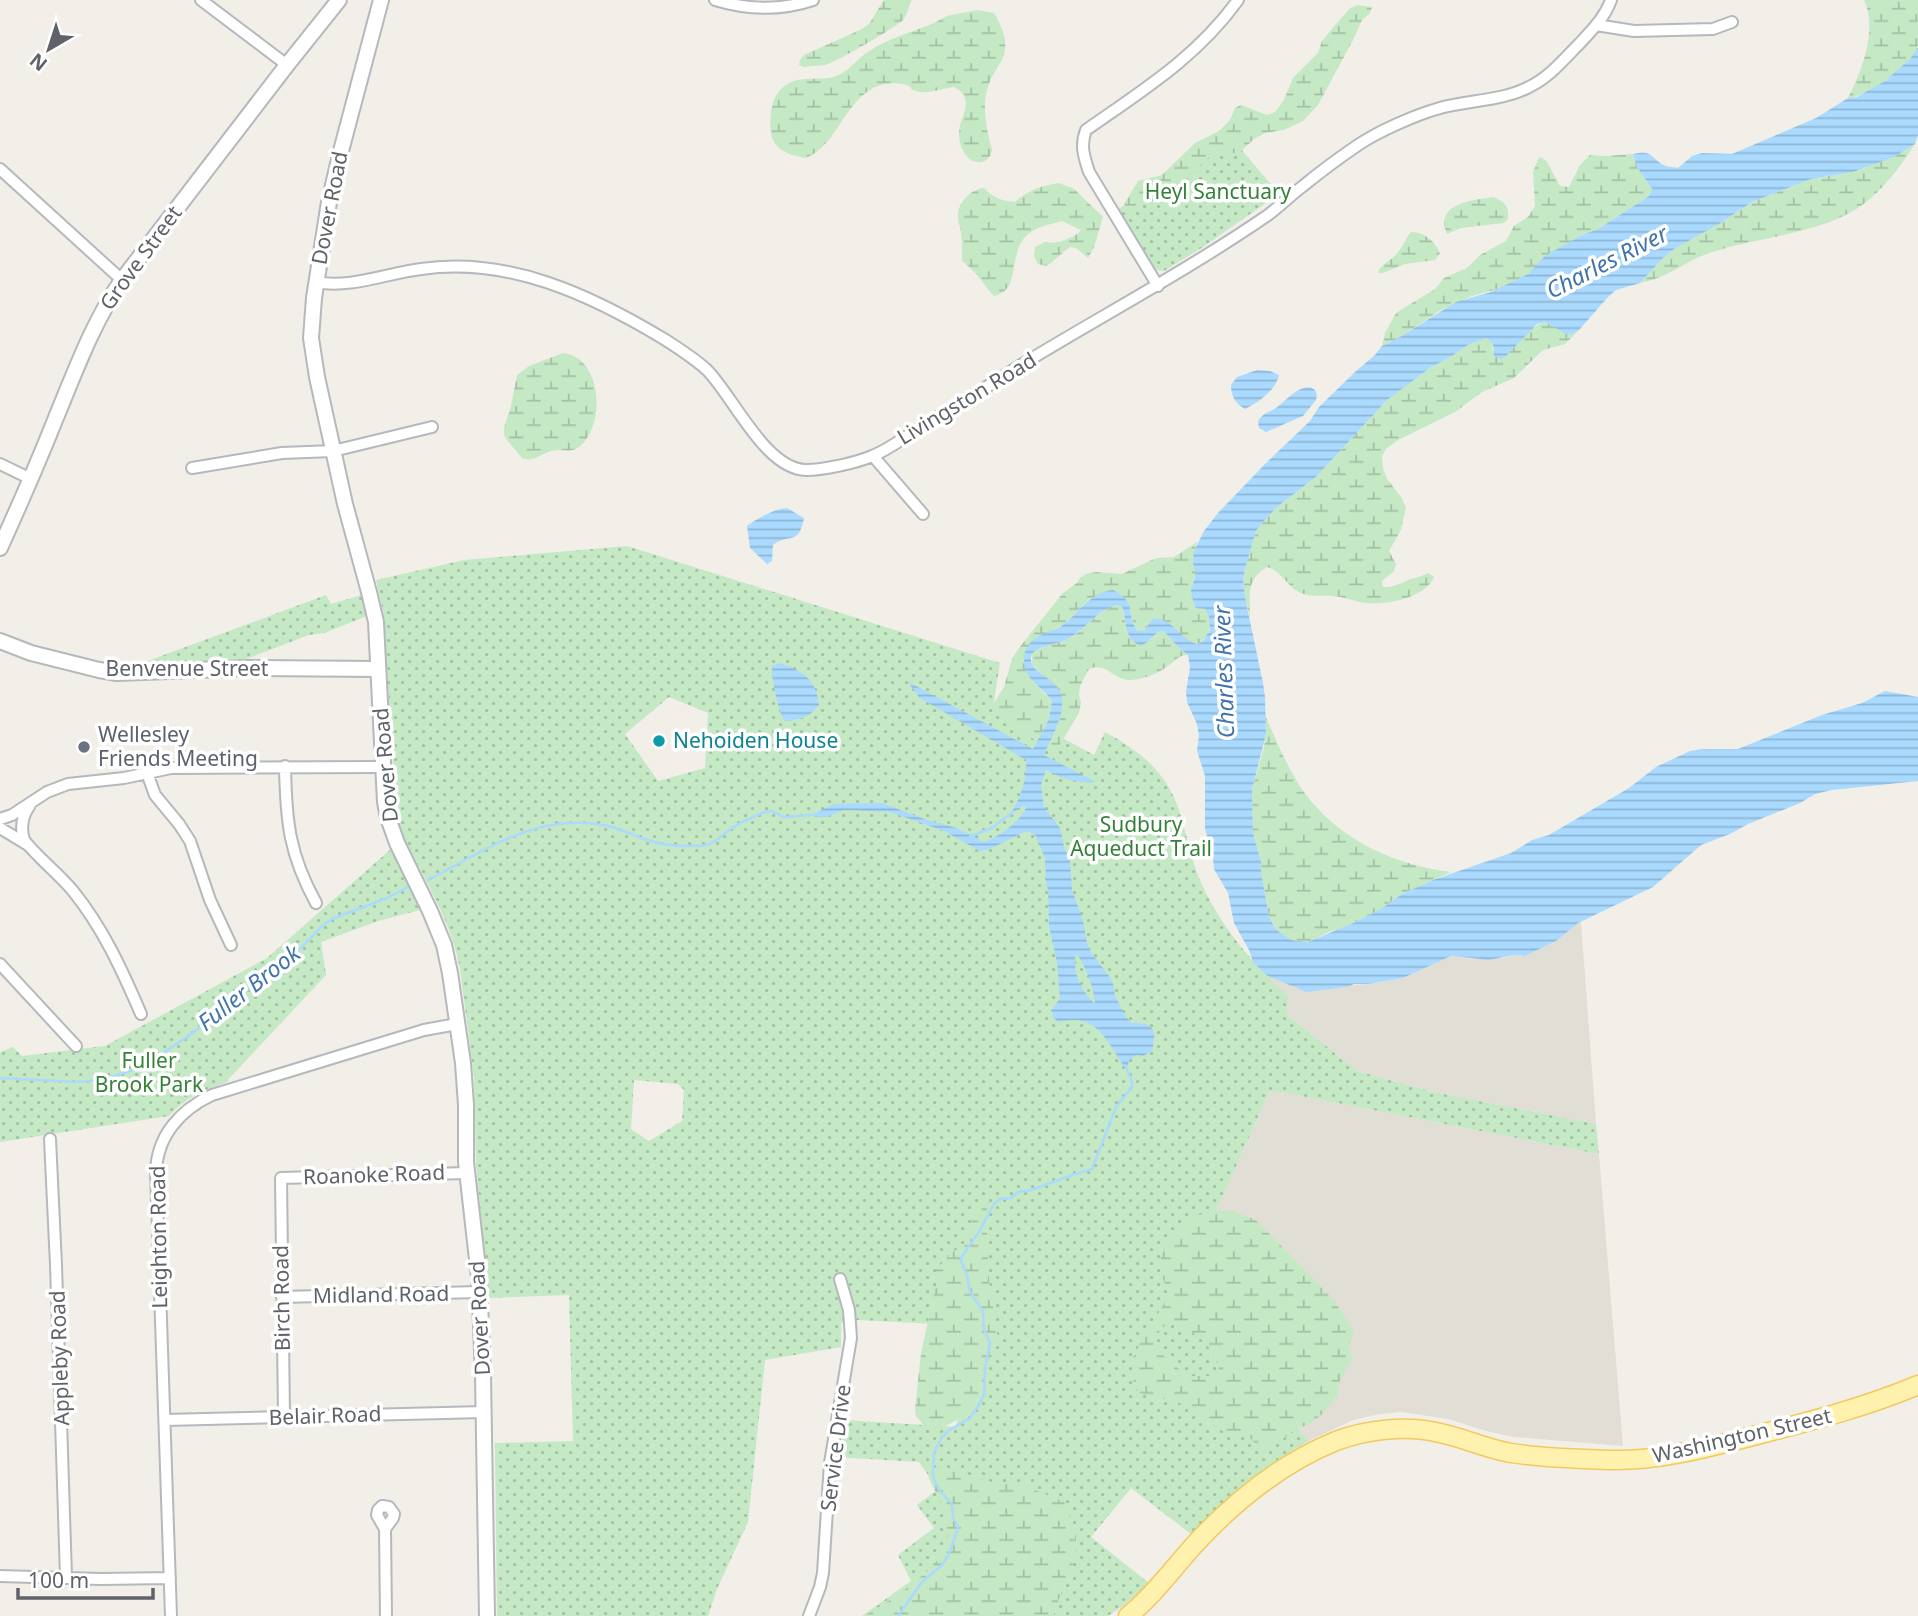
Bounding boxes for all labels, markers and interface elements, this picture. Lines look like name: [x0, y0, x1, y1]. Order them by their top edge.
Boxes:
north arrow: [14, 14, 84, 84]
text: N: [24, 47, 52, 77]
street label: Dover Road: [304, 149, 354, 267]
park label: Heyl Sanctuary: [1145, 177, 1292, 205]
street label: Grove Street: [93, 199, 188, 315]
water label: Charles River: [1540, 216, 1674, 306]
street label: Livingston Road: [892, 346, 1041, 451]
water label: Charles River: [1205, 604, 1241, 739]
street label: Benvenue Street: [106, 654, 269, 682]
street label: Dover Road: [366, 707, 404, 823]
place label: Wellesley Friends Meeting: [98, 720, 258, 772]
place label: Nehoiden House: [673, 726, 838, 754]
marker: Nehoiden House: [651, 733, 667, 749]
marker: Wellesley Friends Meeting: [76, 739, 92, 755]
park label: Sudbury Aqueduct Trail: [1070, 810, 1212, 862]
water label: Fuller Brook: [190, 936, 308, 1038]
park label: Fuller Brook Park: [95, 1046, 204, 1098]
street label: Roanoke Road: [302, 1158, 446, 1190]
street label: Leighton Road: [143, 1165, 173, 1309]
street label: Birch Road: [266, 1245, 296, 1351]
street label: Dover Road: [462, 1260, 496, 1376]
street label: Midland Road: [313, 1279, 449, 1309]
street label: Appleby Road: [43, 1290, 75, 1426]
street label: Service Drive: [813, 1383, 857, 1513]
street label: Belair Road: [268, 1399, 382, 1431]
street label: Washington Street: [1650, 1401, 1834, 1469]
scale bar: [18, 1556, 152, 1600]
text: 100 m: [28, 1566, 89, 1594]

